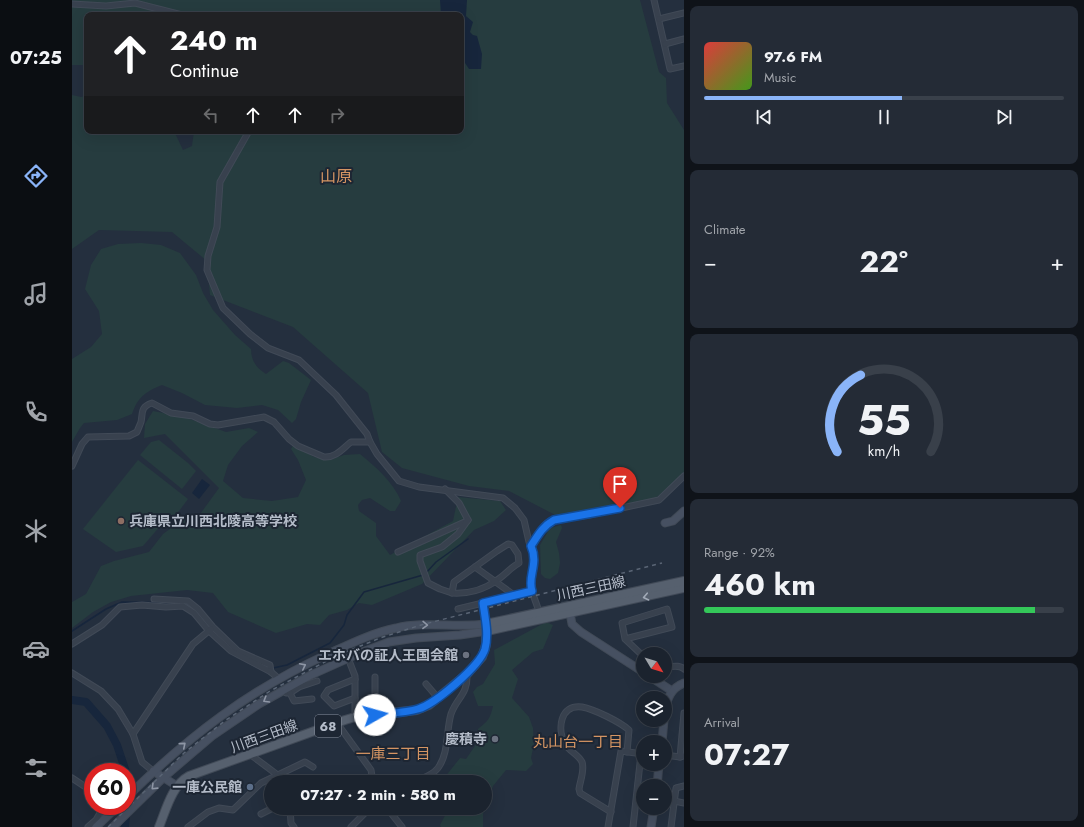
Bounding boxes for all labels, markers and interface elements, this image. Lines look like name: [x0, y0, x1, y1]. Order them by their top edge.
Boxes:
text: 240 m: [170, 20, 258, 61]
icon: ahead: [104, 28, 156, 80]
text: 07:25: [10, 45, 62, 71]
text: 97.6 FM: [764, 46, 822, 68]
text: Continue: [170, 58, 239, 84]
text: Music: [764, 68, 796, 87]
icon: left: [200, 104, 222, 126]
icon: ahead: [242, 104, 264, 126]
icon: ahead: [284, 104, 306, 126]
icon: right: [326, 104, 348, 126]
icon: previous: [753, 106, 775, 128]
icon: pause: [873, 106, 895, 128]
icon: next: [993, 106, 1015, 128]
icon: directions: [22, 162, 50, 190]
district label: 山原: [320, 165, 352, 188]
text: Climate: [704, 220, 745, 239]
text: 22°: [860, 240, 908, 283]
text: −: [704, 246, 717, 278]
text: +: [1050, 246, 1064, 278]
icon: music: [22, 280, 50, 308]
text: 55: [857, 389, 911, 450]
icon: phone: [22, 398, 50, 426]
text: km/h: [868, 440, 900, 460]
pin: [603, 467, 637, 508]
icon: arrive: [609, 473, 631, 495]
place label: 兵庫県立川西北陵高等学校: [129, 511, 297, 531]
marker: 兵庫県立川西北陵高等学校: [116, 516, 126, 526]
icon: climate: [22, 517, 50, 545]
text: Range · 92%: [704, 543, 775, 562]
text: 460 km: [704, 563, 816, 606]
street label: 川西三田線: [555, 571, 627, 605]
one-way arrow: [643, 592, 649, 600]
one-way arrow: [422, 621, 428, 629]
icon: car: [22, 635, 50, 663]
place label: エホバの証人王国会館: [318, 645, 458, 665]
north arrow: [636, 647, 672, 683]
map controls: [636, 647, 672, 815]
marker: エホバの証人王国会館: [461, 650, 471, 660]
one-way arrow: [298, 663, 306, 671]
button: layers: [636, 691, 672, 727]
position arrow: [354, 694, 396, 736]
one-way arrow: [263, 695, 270, 702]
text: Arrival: [704, 713, 740, 732]
street label: 川西三田線: [228, 715, 300, 757]
road number: 68: [315, 715, 341, 737]
place label: 慶積寺: [445, 729, 487, 749]
district label: 丸山台一丁目: [533, 731, 623, 753]
text: 07:27: [704, 733, 789, 776]
marker: 慶積寺: [490, 734, 500, 744]
button: +: [636, 735, 672, 771]
one-way arrow: [178, 742, 185, 749]
district label: 一庫三丁目: [355, 743, 431, 765]
icon: filters: [22, 754, 50, 782]
speed limit sign: 60: [84, 763, 136, 815]
place label: 一庫公民館: [172, 777, 242, 797]
button: −: [636, 779, 672, 815]
one-way arrow: [151, 782, 159, 790]
marker: 一庫公民館: [245, 782, 255, 792]
text: 07:27 · 2 min · 580 m: [300, 784, 456, 806]

